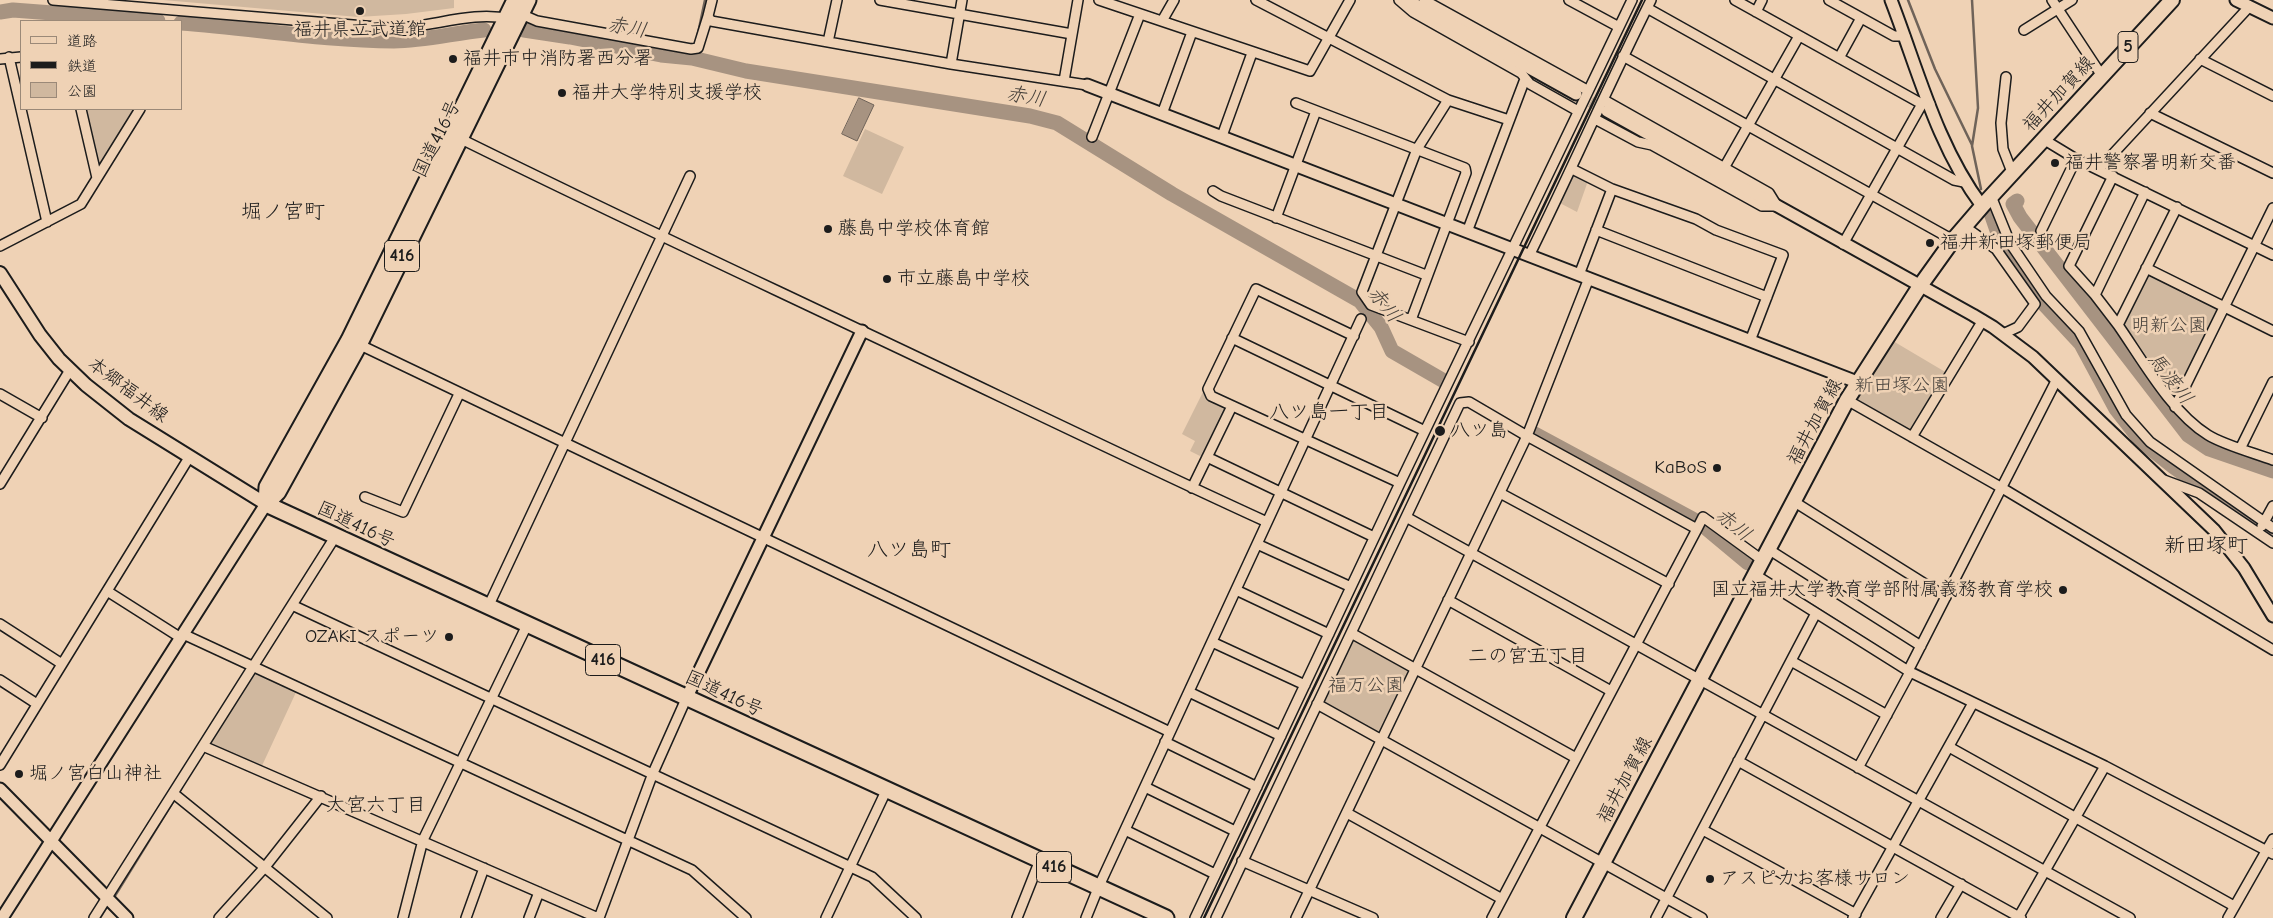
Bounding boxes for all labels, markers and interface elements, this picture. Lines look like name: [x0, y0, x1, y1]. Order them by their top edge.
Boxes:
marker: 福井県立武道館: [354, 5, 366, 17]
water label: 赤川: [605, 13, 649, 43]
place label: 福井県立武道館: [294, 19, 426, 41]
legend: [20, 20, 182, 110]
text: 道路: [67, 32, 97, 50]
road number: 5: [2118, 32, 2138, 62]
place label: 福井市中消防署西分署: [463, 48, 653, 70]
street label: 福井加賀線: [2018, 51, 2100, 137]
marker: 福井市中消防署西分署: [447, 53, 459, 65]
text: 鉄道: [67, 57, 97, 75]
text: 公園: [67, 82, 97, 100]
place label: 福井大学特別支援学校: [572, 82, 762, 104]
water label: 赤川: [1004, 82, 1048, 112]
marker: 福井大学特別支援学校: [556, 87, 568, 99]
street label: 国道416号: [408, 96, 466, 182]
place label: 福井警察署明新交番: [2065, 152, 2236, 174]
marker: 福井警察署明新交番: [2049, 157, 2061, 169]
district label: 堀ノ宮町: [241, 199, 325, 225]
place label: 藤島中学校体育館: [838, 218, 990, 240]
marker: 藤島中学校体育館: [822, 223, 834, 235]
place label: 福井新田塚郵便局: [1940, 232, 2092, 254]
marker: 福井新田塚郵便局: [1924, 237, 1936, 249]
road number: 416: [384, 240, 420, 272]
place label: 市立藤島中学校: [897, 268, 1030, 290]
marker: 市立藤島中学校: [881, 273, 893, 285]
water label: 赤川: [1362, 282, 1406, 328]
park label: 明新公園: [2131, 315, 2207, 337]
water label: 馬渡川: [2142, 348, 2198, 410]
street label: 本郷福井線: [83, 352, 173, 428]
street label: 福井加賀線: [1783, 375, 1847, 469]
park label: 新田塚公園: [1855, 375, 1949, 397]
district label: 八ツ島一丁目: [1269, 400, 1389, 424]
place label: 八ツ島: [1451, 420, 1508, 442]
marker: 八ツ島: [1433, 424, 1447, 438]
place label: KaBoS: [1654, 457, 1707, 479]
marker: KaBoS: [1711, 462, 1723, 474]
street label: 国道416号: [313, 497, 399, 553]
water label: 赤川: [1710, 503, 1756, 547]
district label: 新田塚町: [2164, 533, 2248, 559]
district label: 八ツ島町: [867, 537, 951, 563]
place label: 国立福井大学教育学部附属義務教育学校: [1711, 579, 2053, 601]
marker: 国立福井大学教育学部附属義務教育学校: [2057, 584, 2069, 596]
place label: OZAKI スポーツ: [305, 626, 439, 648]
marker: OZAKI スポーツ: [443, 631, 455, 643]
road number: 416: [586, 644, 620, 676]
district label: 二の宮五丁目: [1468, 644, 1588, 668]
street label: 国道416号: [681, 666, 767, 722]
park label: 福万公園: [1328, 675, 1404, 697]
street label: 福井加賀線: [1593, 733, 1657, 827]
place label: 堀ノ宮白山神社: [29, 763, 162, 785]
marker: 堀ノ宮白山神社: [13, 768, 25, 780]
district label: 大宮六丁目: [326, 793, 426, 817]
road number: 416: [1036, 852, 1072, 882]
place label: アスピカお客様サロン: [1720, 868, 1910, 890]
marker: アスピカお客様サロン: [1704, 873, 1716, 885]

